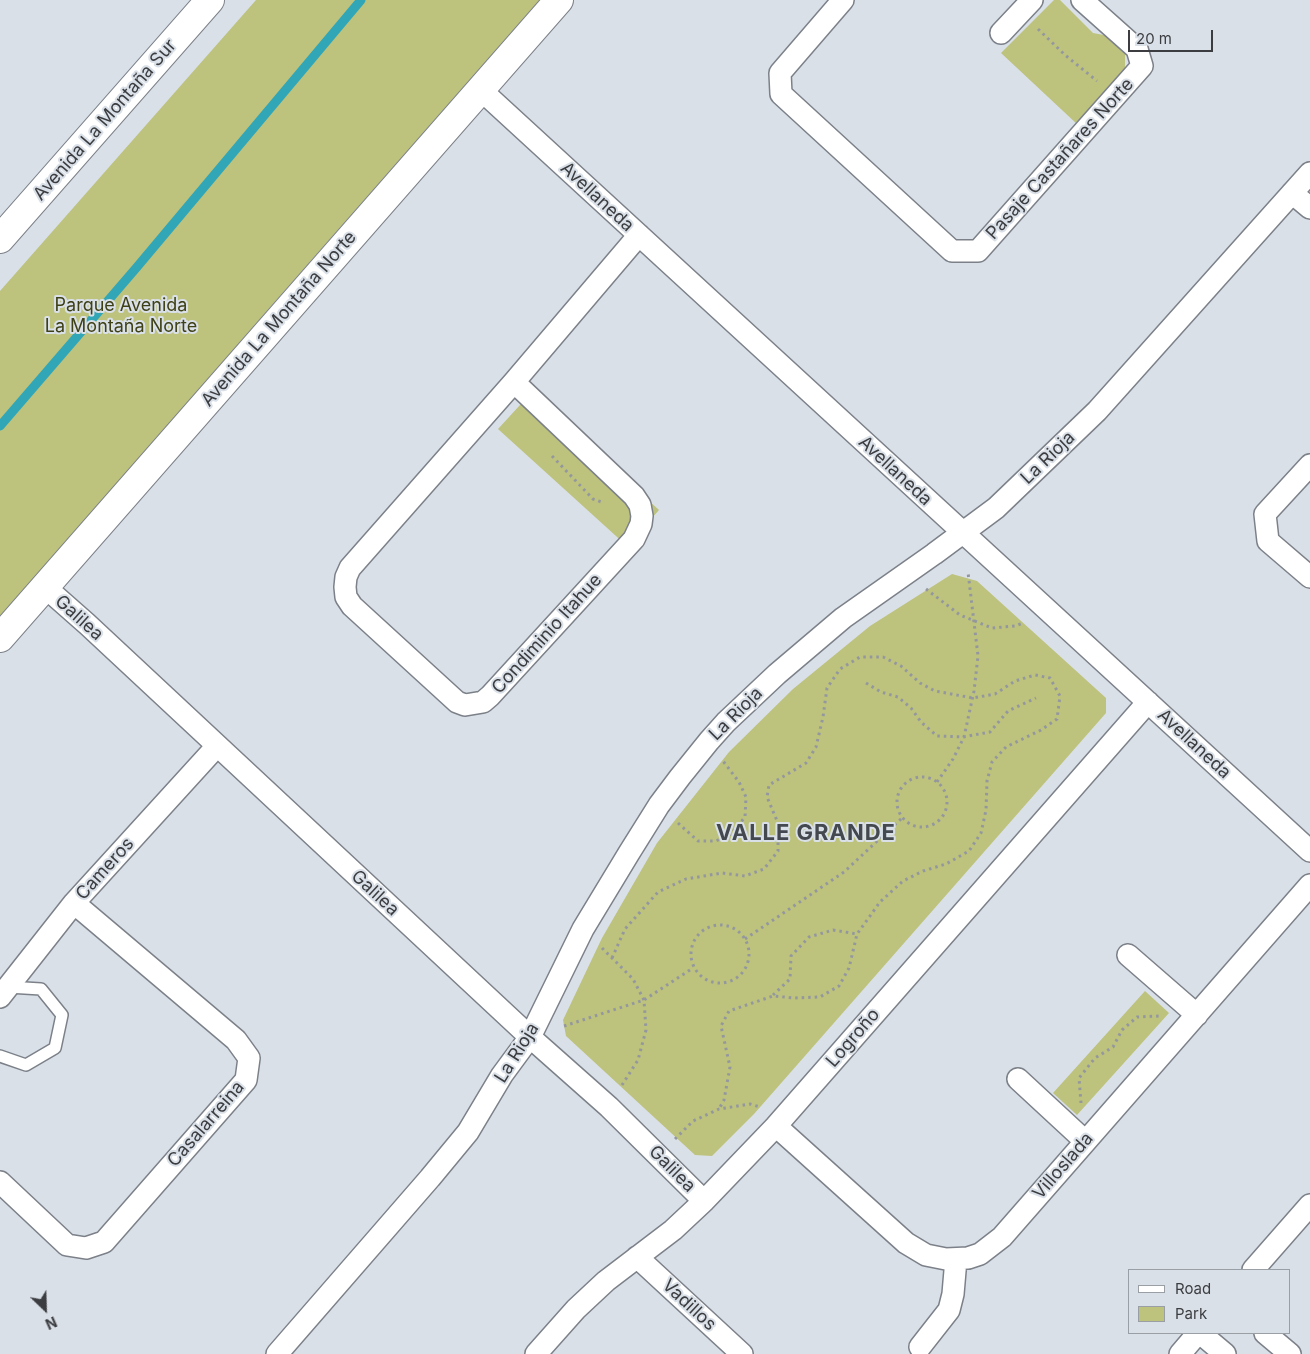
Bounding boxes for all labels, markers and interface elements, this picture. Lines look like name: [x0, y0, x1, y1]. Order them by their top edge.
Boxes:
scale bar: [1130, 20, 1215, 52]
text: 20 m: [1136, 29, 1172, 48]
street label: Avenida La Montaña Sur: [29, 35, 181, 205]
street label: Pasaje Castañares Norte: [982, 74, 1138, 244]
street label: Avellaneda: [556, 158, 638, 236]
street label: Avenida La Montaña Norte: [197, 227, 361, 411]
park label: Parque Avenida La Montaña Norte: [45, 295, 197, 338]
street label: La Rioja: [1017, 427, 1079, 489]
street label: Avellaneda: [854, 432, 936, 510]
street label: Condiminio Itahue: [487, 570, 607, 698]
street label: Galilea: [50, 591, 108, 645]
street label: La Rioja: [705, 683, 767, 745]
street label: Avellaneda: [1153, 705, 1235, 783]
district label: VALLE GRANDE: [715, 820, 897, 846]
street label: Cameros: [71, 833, 139, 905]
street label: Galilea: [347, 866, 403, 920]
street label: Logroño: [822, 1004, 884, 1072]
street label: La Rioja: [490, 1019, 544, 1087]
street label: Casalarreina: [163, 1077, 249, 1171]
street label: Villoslada: [1028, 1128, 1098, 1204]
street label: Galilea: [644, 1141, 700, 1197]
legend: [1128, 1269, 1290, 1334]
street label: Vadillos: [657, 1275, 721, 1335]
text: Road: [1175, 1279, 1211, 1298]
north arrow: [20, 1284, 70, 1334]
text: Park: [1175, 1304, 1207, 1323]
text: N: [43, 1313, 60, 1333]

